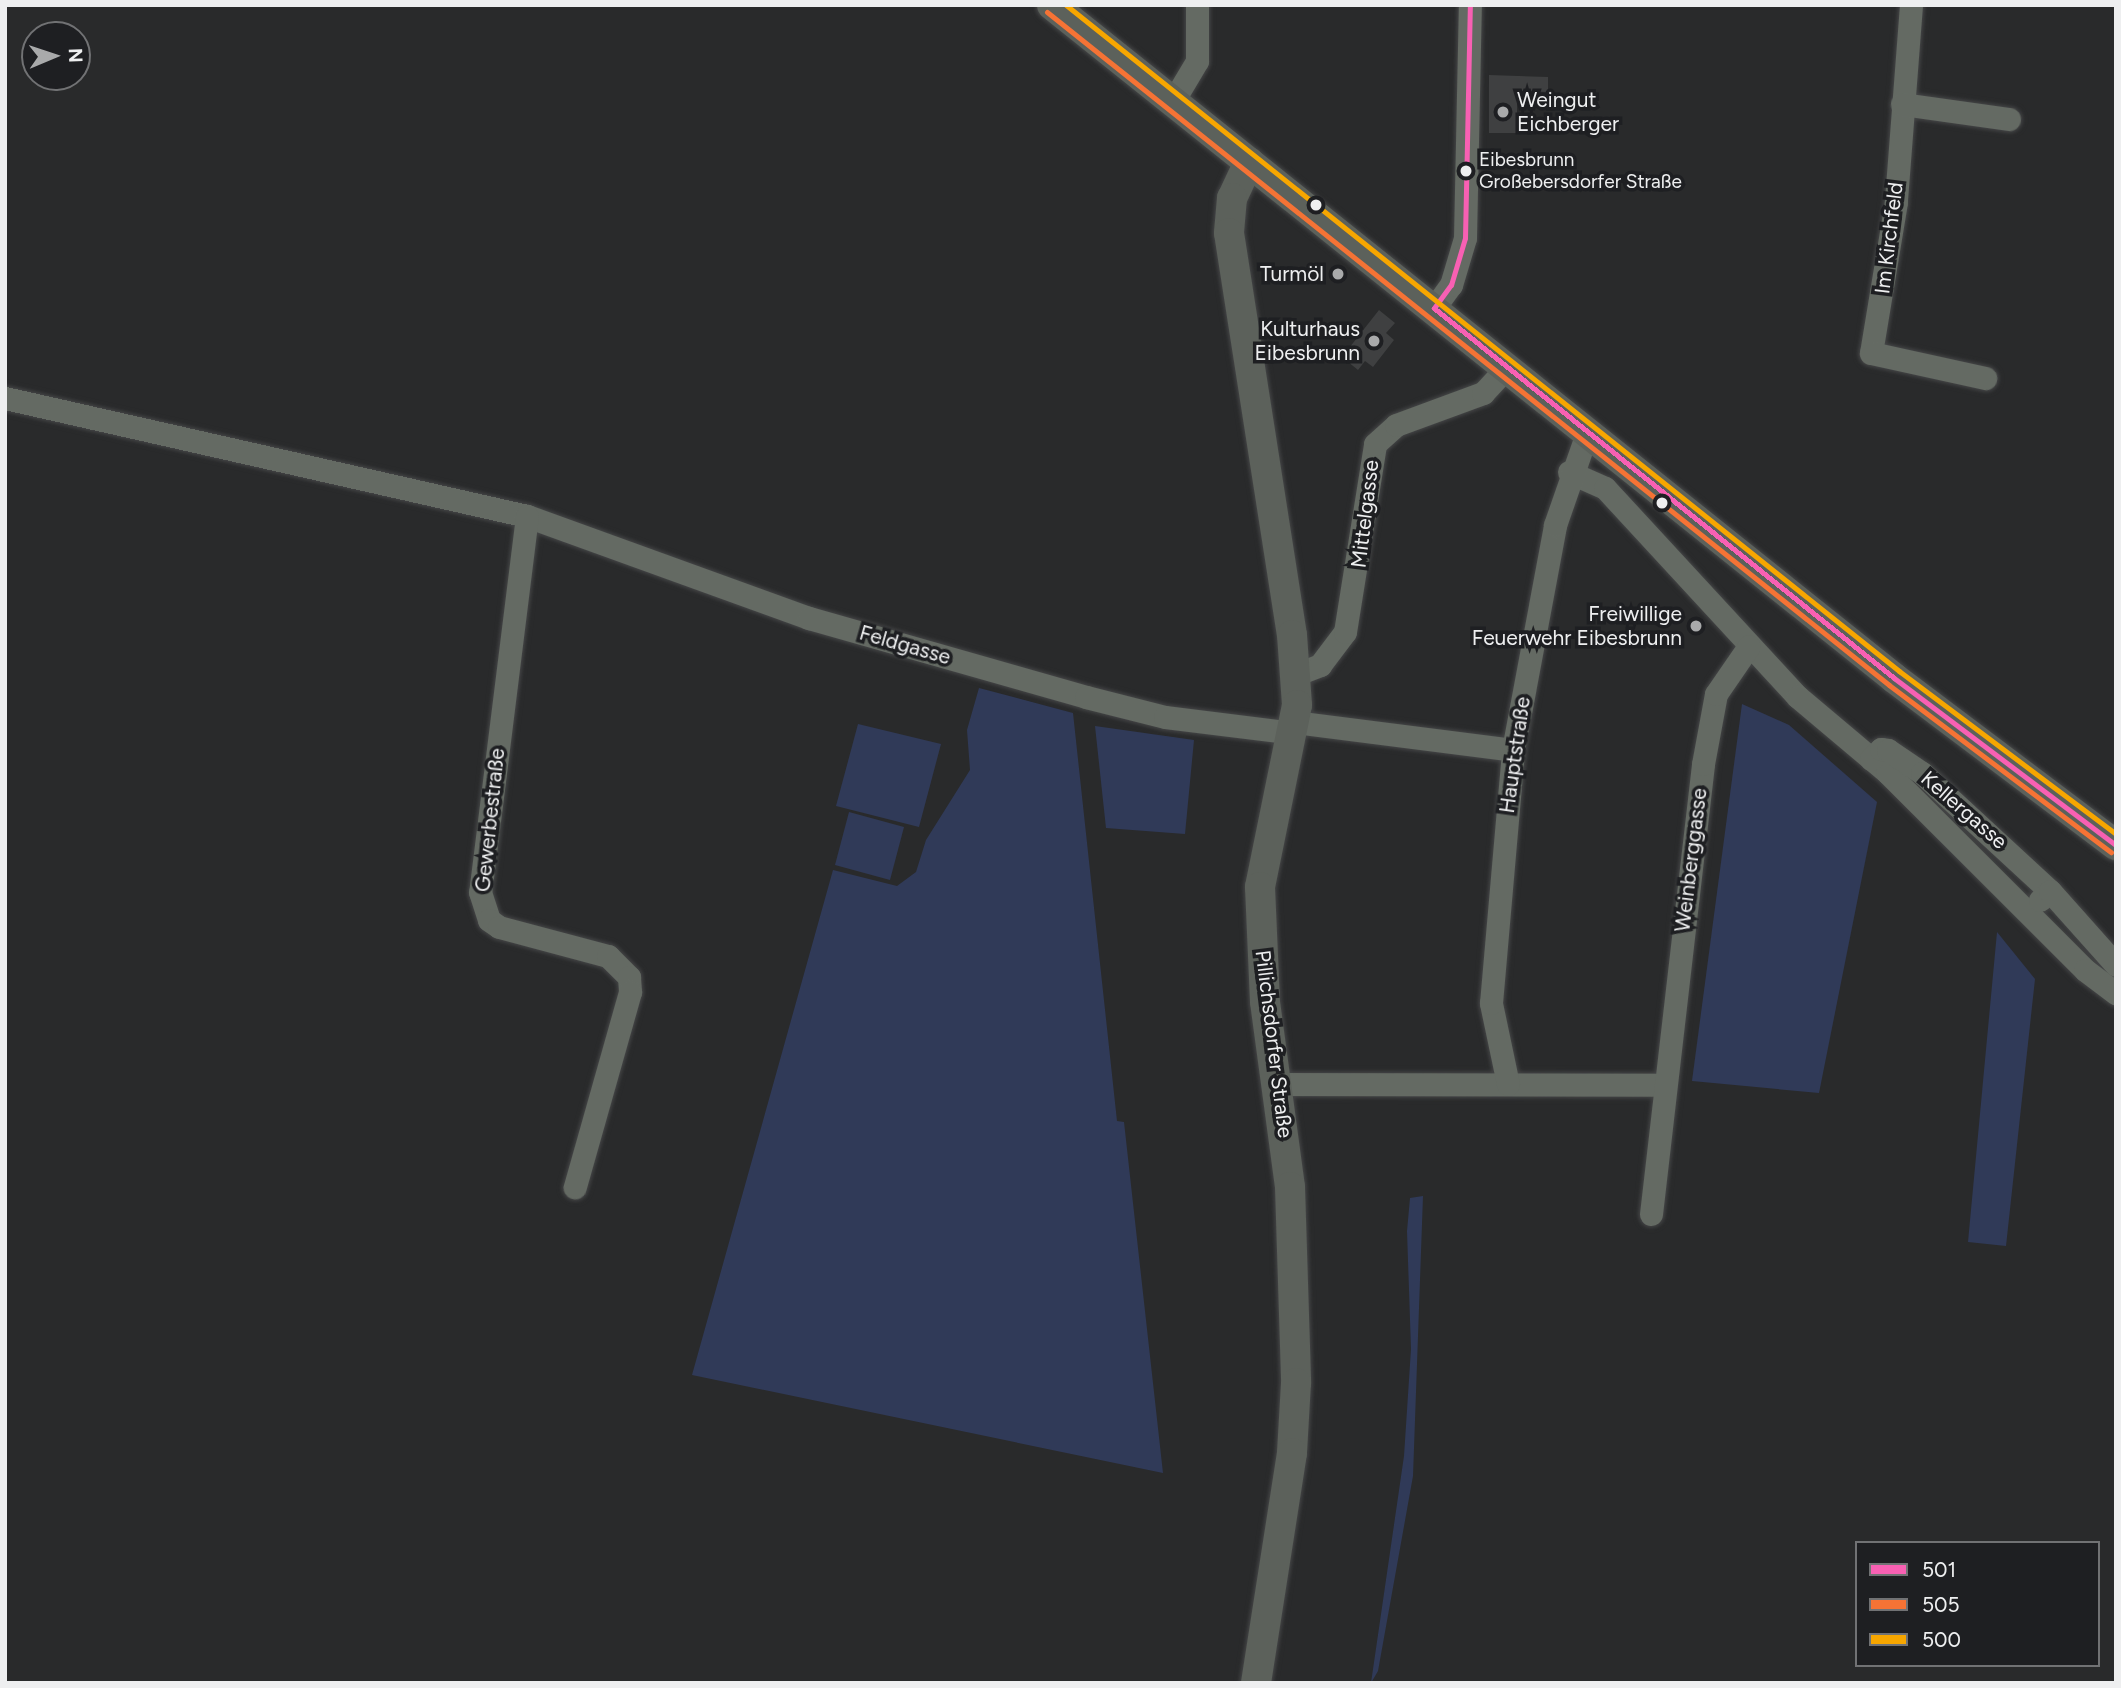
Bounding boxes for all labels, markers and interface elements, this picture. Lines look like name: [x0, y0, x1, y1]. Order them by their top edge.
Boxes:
north arrow: [21, 21, 91, 91]
text: N: [64, 48, 87, 63]
place label: Weingut Eichberger: [1517, 87, 1619, 137]
marker: Weingut Eichberger: [1495, 104, 1511, 120]
place label: Eibesbrunn Großebersdorfer Straße: [1479, 149, 1682, 193]
marker: Eibesbrunn Großebersdorfer Straße: [1459, 164, 1473, 178]
street label: Im Kirchfeld: [1870, 181, 1908, 295]
unlabelled marker: [1309, 198, 1323, 212]
place label: Turmöl: [1260, 261, 1324, 287]
marker: Turmöl: [1330, 266, 1346, 282]
place label: Kulturhaus Eibesbrunn: [1255, 316, 1360, 366]
marker: Kulturhaus Eibesbrunn: [1366, 333, 1382, 349]
street label: Mittelgasse: [1346, 459, 1384, 569]
unlabelled marker: [1655, 496, 1669, 510]
place label: Freiwillige Feuerwehr Eibesbrunn: [1472, 601, 1682, 651]
marker: Freiwillige Feuerwehr Eibesbrunn: [1688, 618, 1704, 634]
street label: Feldgasse: [856, 620, 954, 670]
street label: Hauptstraße: [1494, 695, 1536, 815]
street label: Gewerbestraße: [470, 747, 510, 893]
street label: Kellergasse: [1916, 766, 2012, 854]
street label: Weinberggasse: [1670, 787, 1712, 933]
street label: Pillichsdorfer Straße: [1250, 949, 1298, 1139]
legend: [1855, 1541, 2100, 1667]
text: 501: [1922, 1557, 1956, 1582]
text: 505: [1922, 1592, 1960, 1617]
text: 500: [1922, 1627, 1961, 1652]

